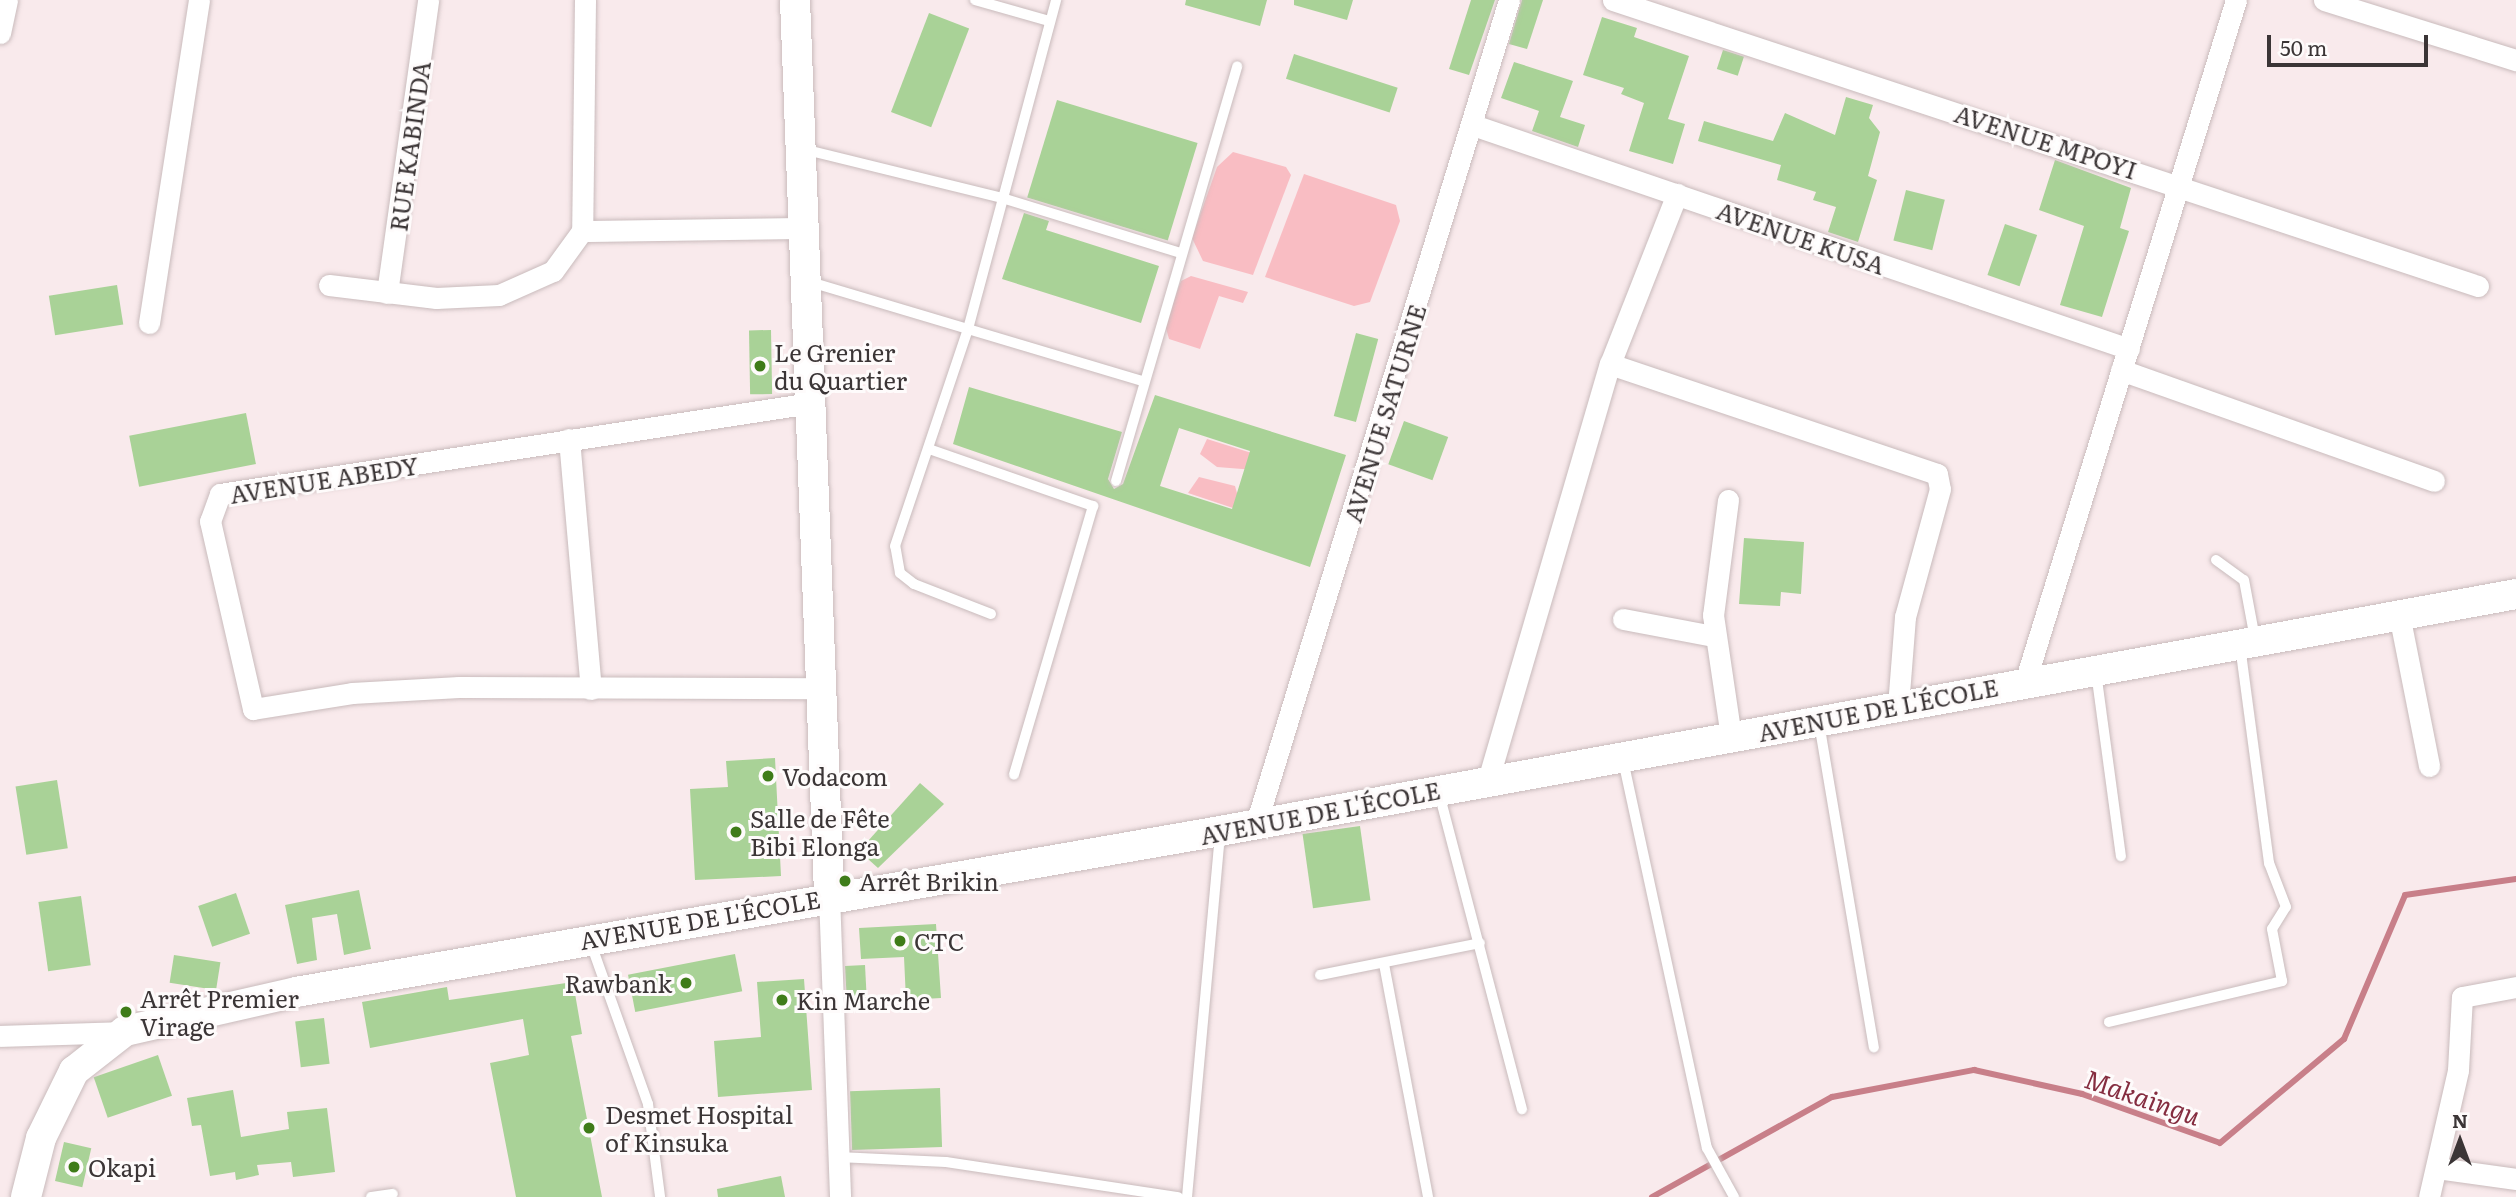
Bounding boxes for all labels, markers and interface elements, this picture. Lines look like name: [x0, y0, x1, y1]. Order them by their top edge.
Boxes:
scale bar: [2271, 21, 2432, 65]
text: 50 m: [2280, 31, 2327, 62]
street label: RUE KABINDA: [383, 59, 435, 233]
street label: AVENUE MPOYI: [1951, 98, 2141, 184]
street label: AVENUE KUSA: [1713, 195, 1889, 279]
street label: AVENUE SATURNE: [1337, 300, 1431, 526]
place label: Le Grenier du Quartier: [774, 338, 907, 394]
marker: Le Grenier du Quartier: [752, 358, 768, 374]
street label: AVENUE ABEDY: [228, 450, 420, 508]
street label: AVENUE DE L'ÉCOLE: [1755, 672, 2001, 746]
place label: Vodacom: [782, 762, 888, 790]
marker: Vodacom: [760, 768, 776, 784]
street label: AVENUE DE L'ÉCOLE: [1197, 775, 1443, 849]
place label: Salle de Fête Bibi Elonga: [750, 804, 890, 860]
marker: Salle de Fête Bibi Elonga: [728, 824, 744, 840]
place label: Arrêt Brikin: [859, 867, 999, 895]
marker: Arrêt Brikin: [837, 873, 853, 889]
street label: AVENUE DE L'ÉCOLE: [577, 884, 823, 954]
place label: CTC: [914, 927, 964, 955]
marker: CTC: [892, 933, 908, 949]
place label: Rawbank: [565, 969, 672, 997]
marker: Rawbank: [678, 975, 694, 991]
place label: Arrêt Premier Virage: [140, 984, 299, 1040]
place label: Kin Marche: [796, 986, 930, 1014]
marker: Kin Marche: [774, 992, 790, 1008]
marker: Arrêt Premier Virage: [118, 1004, 134, 1020]
water label: Makaingu: [2081, 1062, 2205, 1130]
place label: Desmet Hospital of Kinsuka: [605, 1100, 793, 1156]
north arrow: [2425, 1106, 2495, 1176]
text: N: [2452, 1106, 2468, 1134]
marker: Desmet Hospital of Kinsuka: [579, 1118, 599, 1138]
place label: Okapi: [88, 1153, 156, 1181]
marker: Okapi: [66, 1159, 82, 1175]

